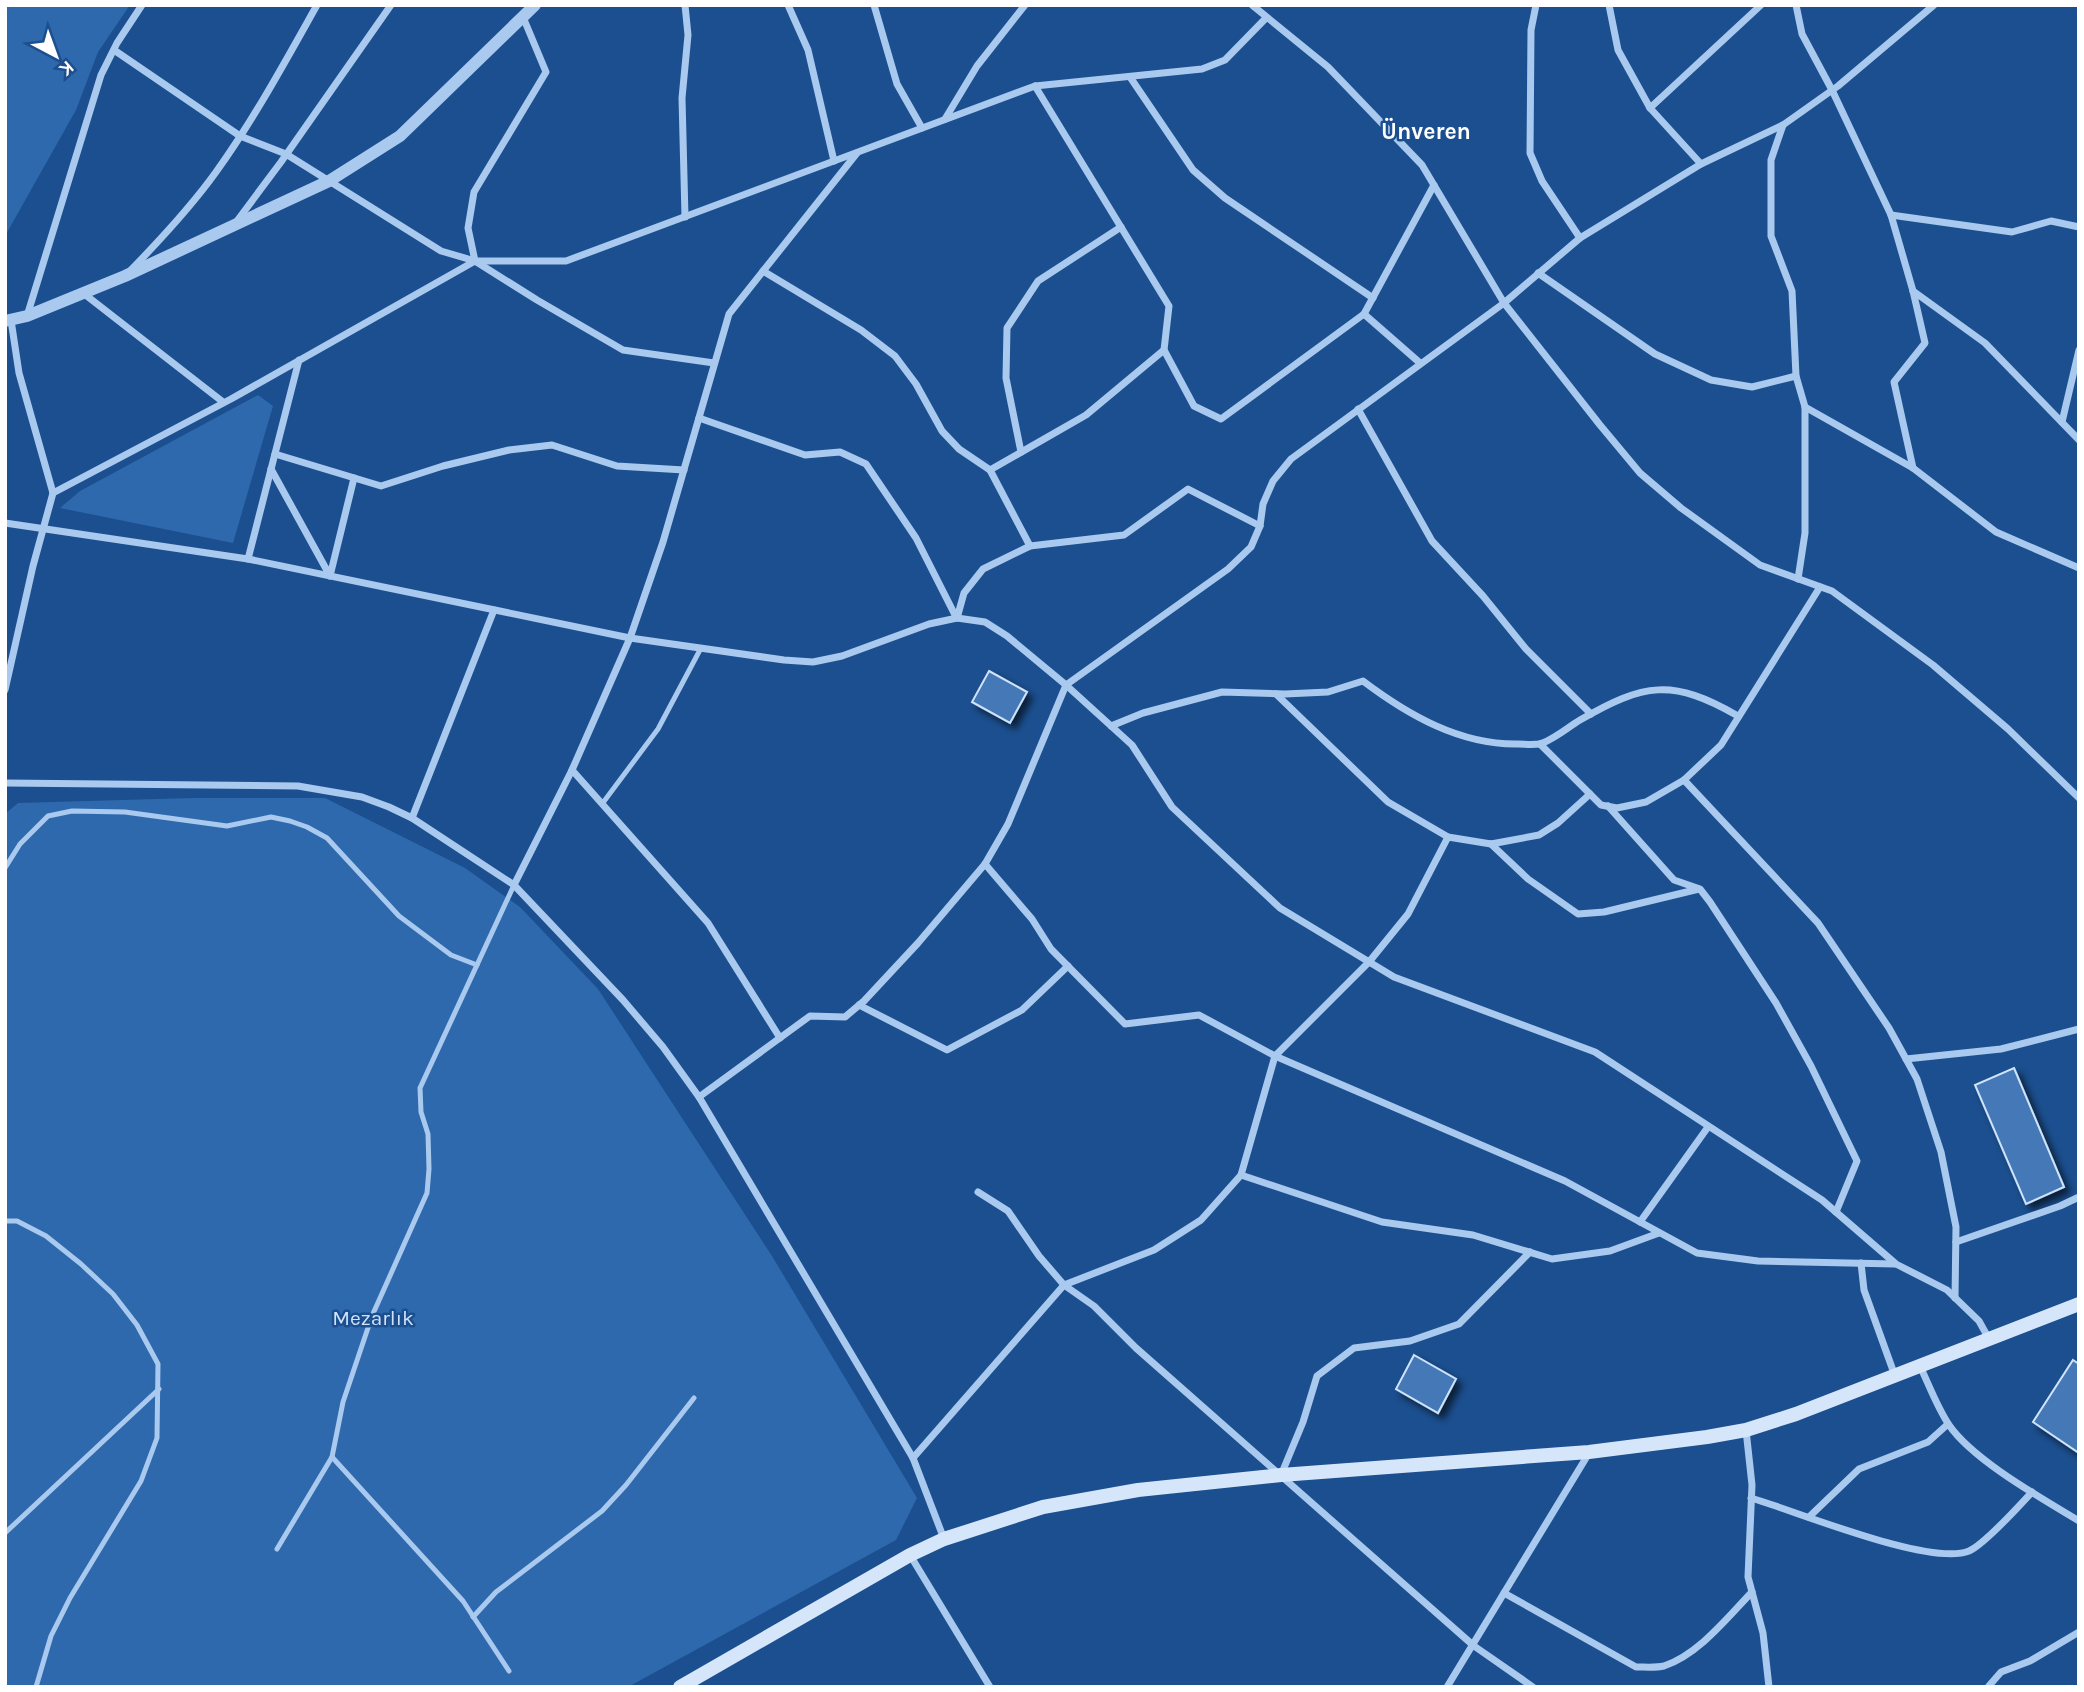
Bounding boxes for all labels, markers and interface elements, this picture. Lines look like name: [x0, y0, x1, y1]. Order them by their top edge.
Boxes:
north arrow: [21, 21, 91, 91]
text: K: [54, 56, 78, 81]
district label: Ünveren: [1381, 117, 1471, 145]
park label: Mezarlık: [332, 1306, 414, 1330]

